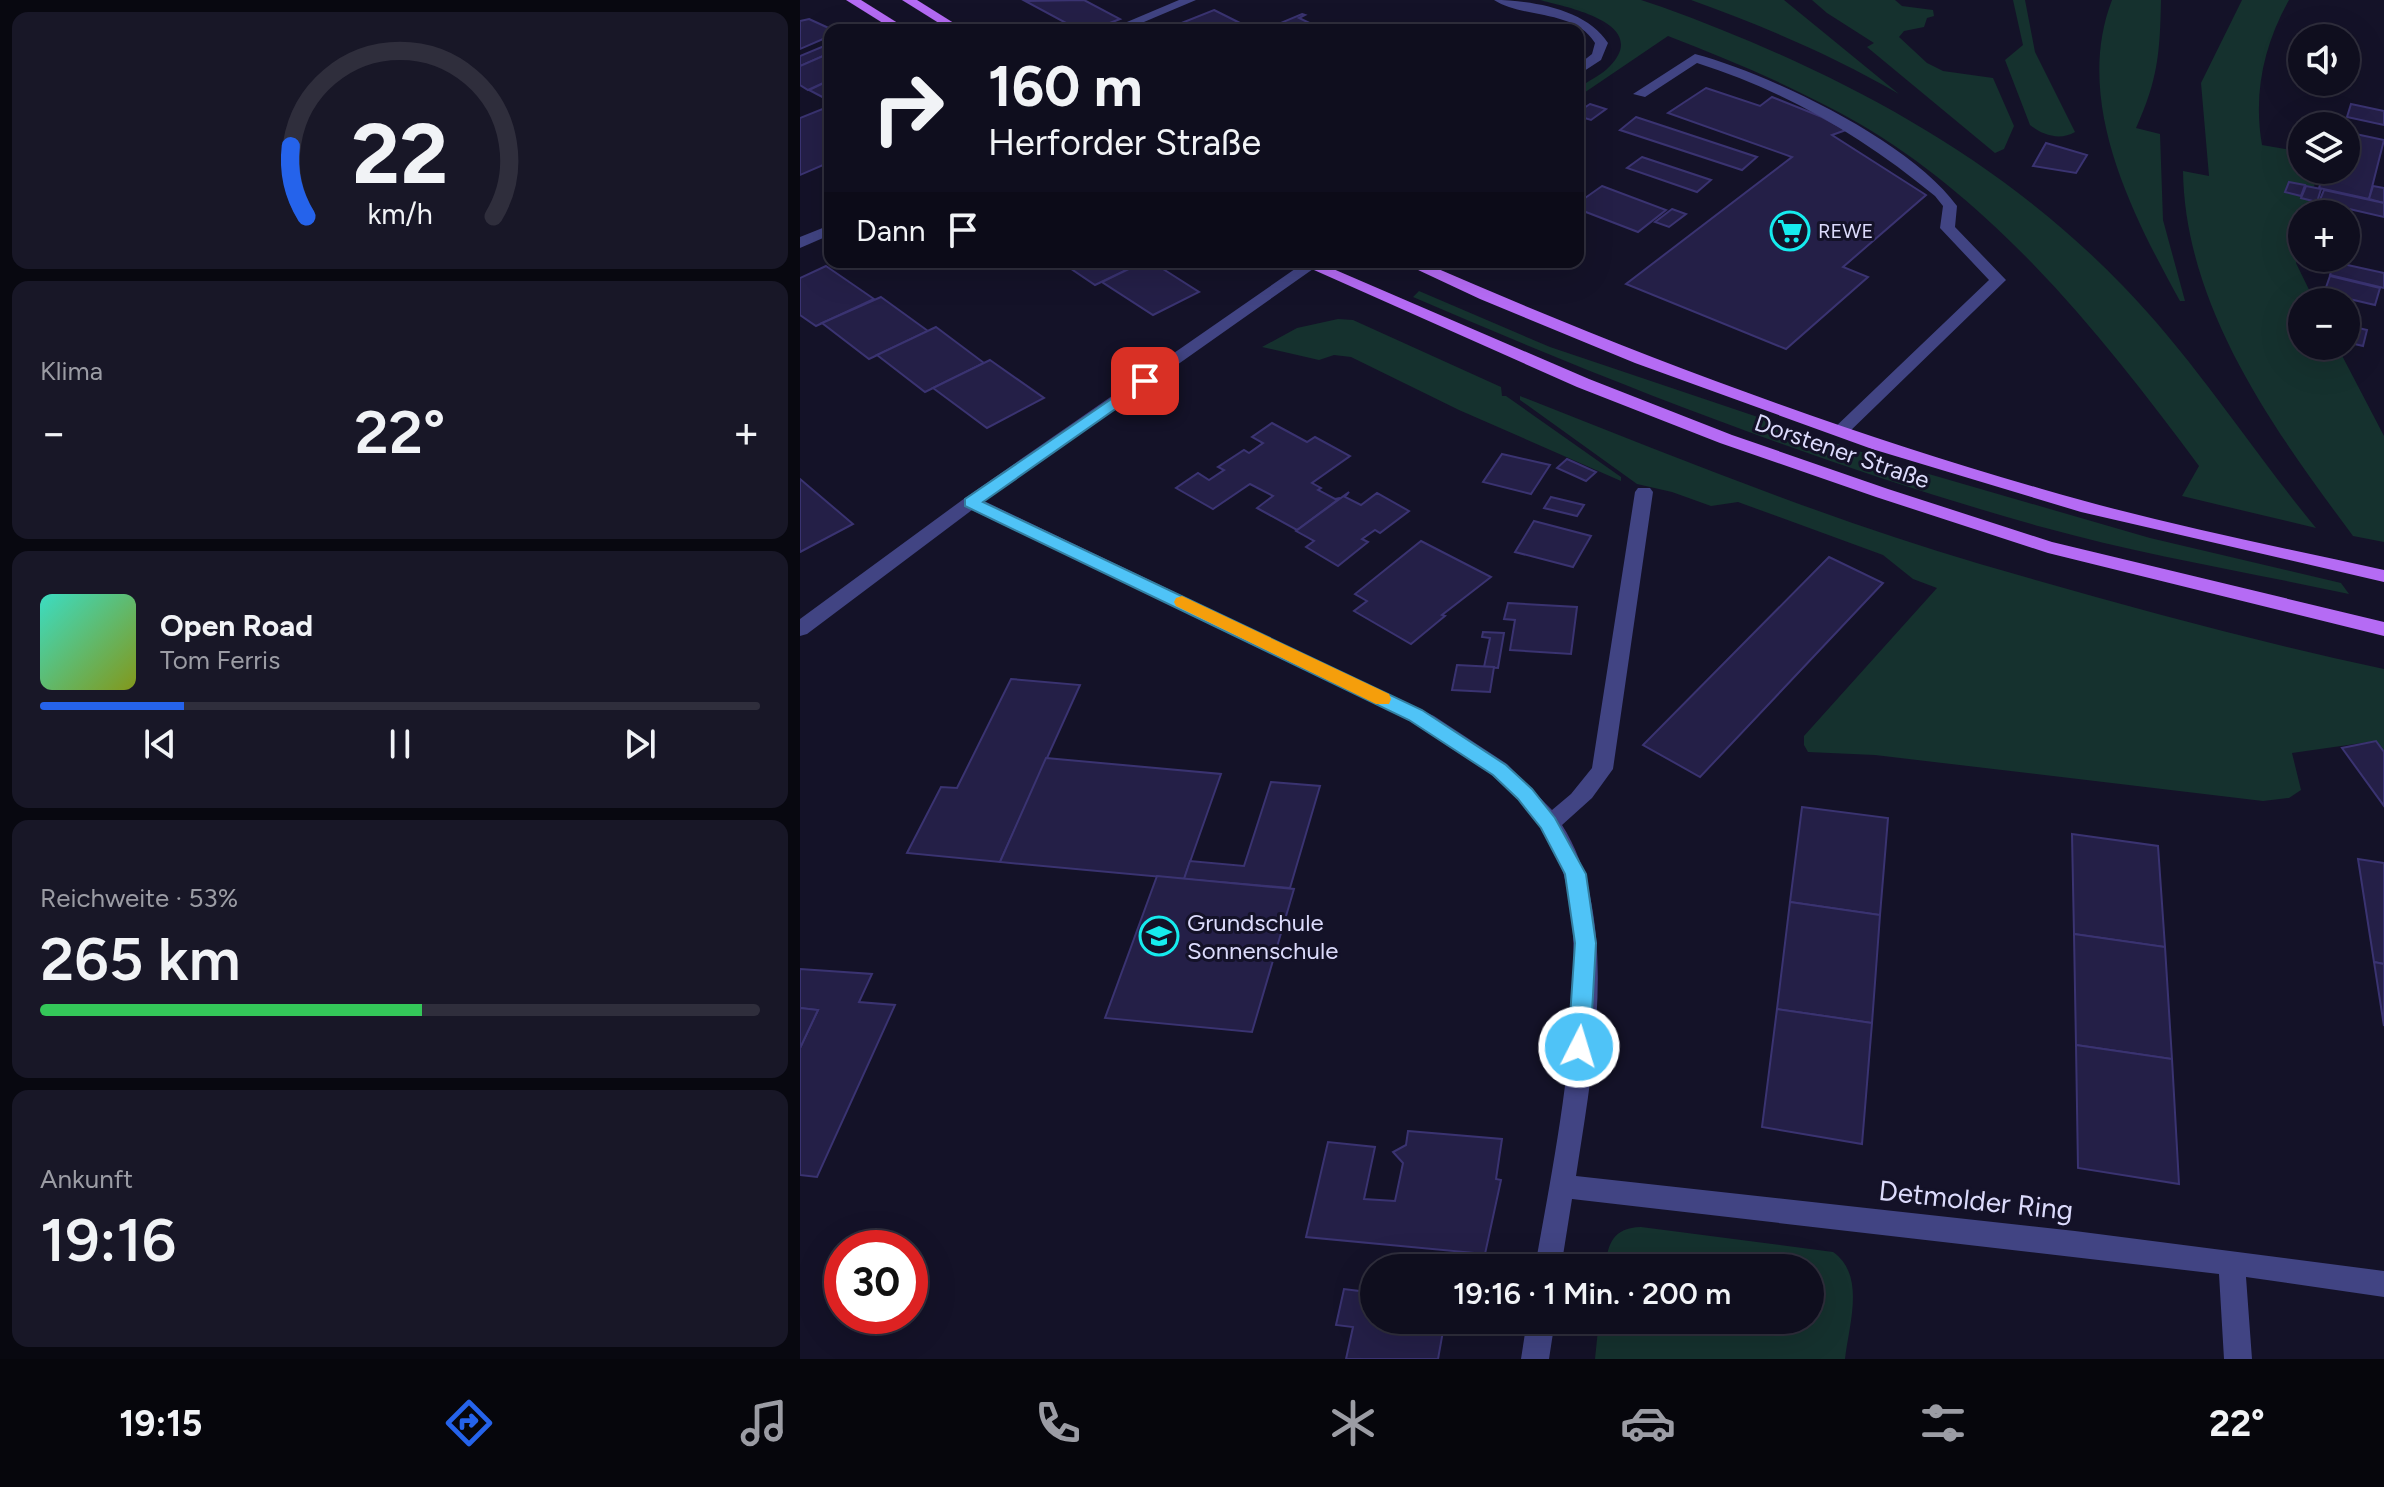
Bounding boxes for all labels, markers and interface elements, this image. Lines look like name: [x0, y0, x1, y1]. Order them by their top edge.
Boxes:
map controls: [2288, 24, 2360, 360]
button: sound: [2288, 24, 2360, 96]
text: 160 m: [988, 53, 1143, 120]
icon: right: [856, 56, 960, 160]
text: 22: [352, 103, 448, 203]
button: layers: [2288, 112, 2360, 184]
text: Herforder Straße: [988, 121, 1261, 164]
text: km/h: [367, 197, 433, 231]
button: +: [2288, 200, 2360, 272]
icon: arrive: [941, 208, 985, 252]
supermarket icon: REWE: [1769, 210, 1811, 252]
text: Dann: [856, 212, 925, 249]
place label: REWE: [1818, 219, 1873, 243]
button: −: [2288, 288, 2360, 360]
pin: [1111, 347, 1179, 415]
text: Klima: [40, 355, 103, 387]
icon: arrive: [1123, 359, 1167, 403]
text: 22°: [355, 396, 445, 468]
text: −: [40, 406, 67, 459]
text: +: [733, 406, 760, 459]
street label: Dorstener Straße: [1751, 407, 1933, 495]
text: Open Road: [160, 607, 313, 644]
text: Tom Ferris: [160, 644, 280, 676]
icon: previous: [138, 722, 182, 766]
icon: pause: [378, 722, 422, 766]
icon: next: [618, 722, 662, 766]
text: Reichweite · 53%: [40, 882, 238, 914]
place label: Grundschule Sonnenschule: [1187, 908, 1338, 965]
school or university icon: Grundschule Sonnenschule: [1138, 915, 1180, 957]
text: 265 km: [40, 923, 241, 995]
position arrow: [1537, 1005, 1621, 1089]
text: Ankunft: [40, 1163, 133, 1195]
street label: Detmolder Ring: [1877, 1173, 2075, 1227]
text: 19:16: [40, 1204, 176, 1276]
speed limit sign: 30: [824, 1230, 928, 1334]
text: 19:16 · 1 Min. · 200 m: [1453, 1275, 1731, 1312]
icon: directions: [441, 1395, 497, 1451]
icon: music: [736, 1395, 792, 1451]
icon: phone: [1030, 1395, 1086, 1451]
icon: climate: [1325, 1395, 1381, 1451]
icon: car: [1620, 1395, 1676, 1451]
icon: filters: [1915, 1395, 1971, 1451]
text: 19:15: [119, 1402, 202, 1445]
text: 22°: [2209, 1402, 2265, 1445]

